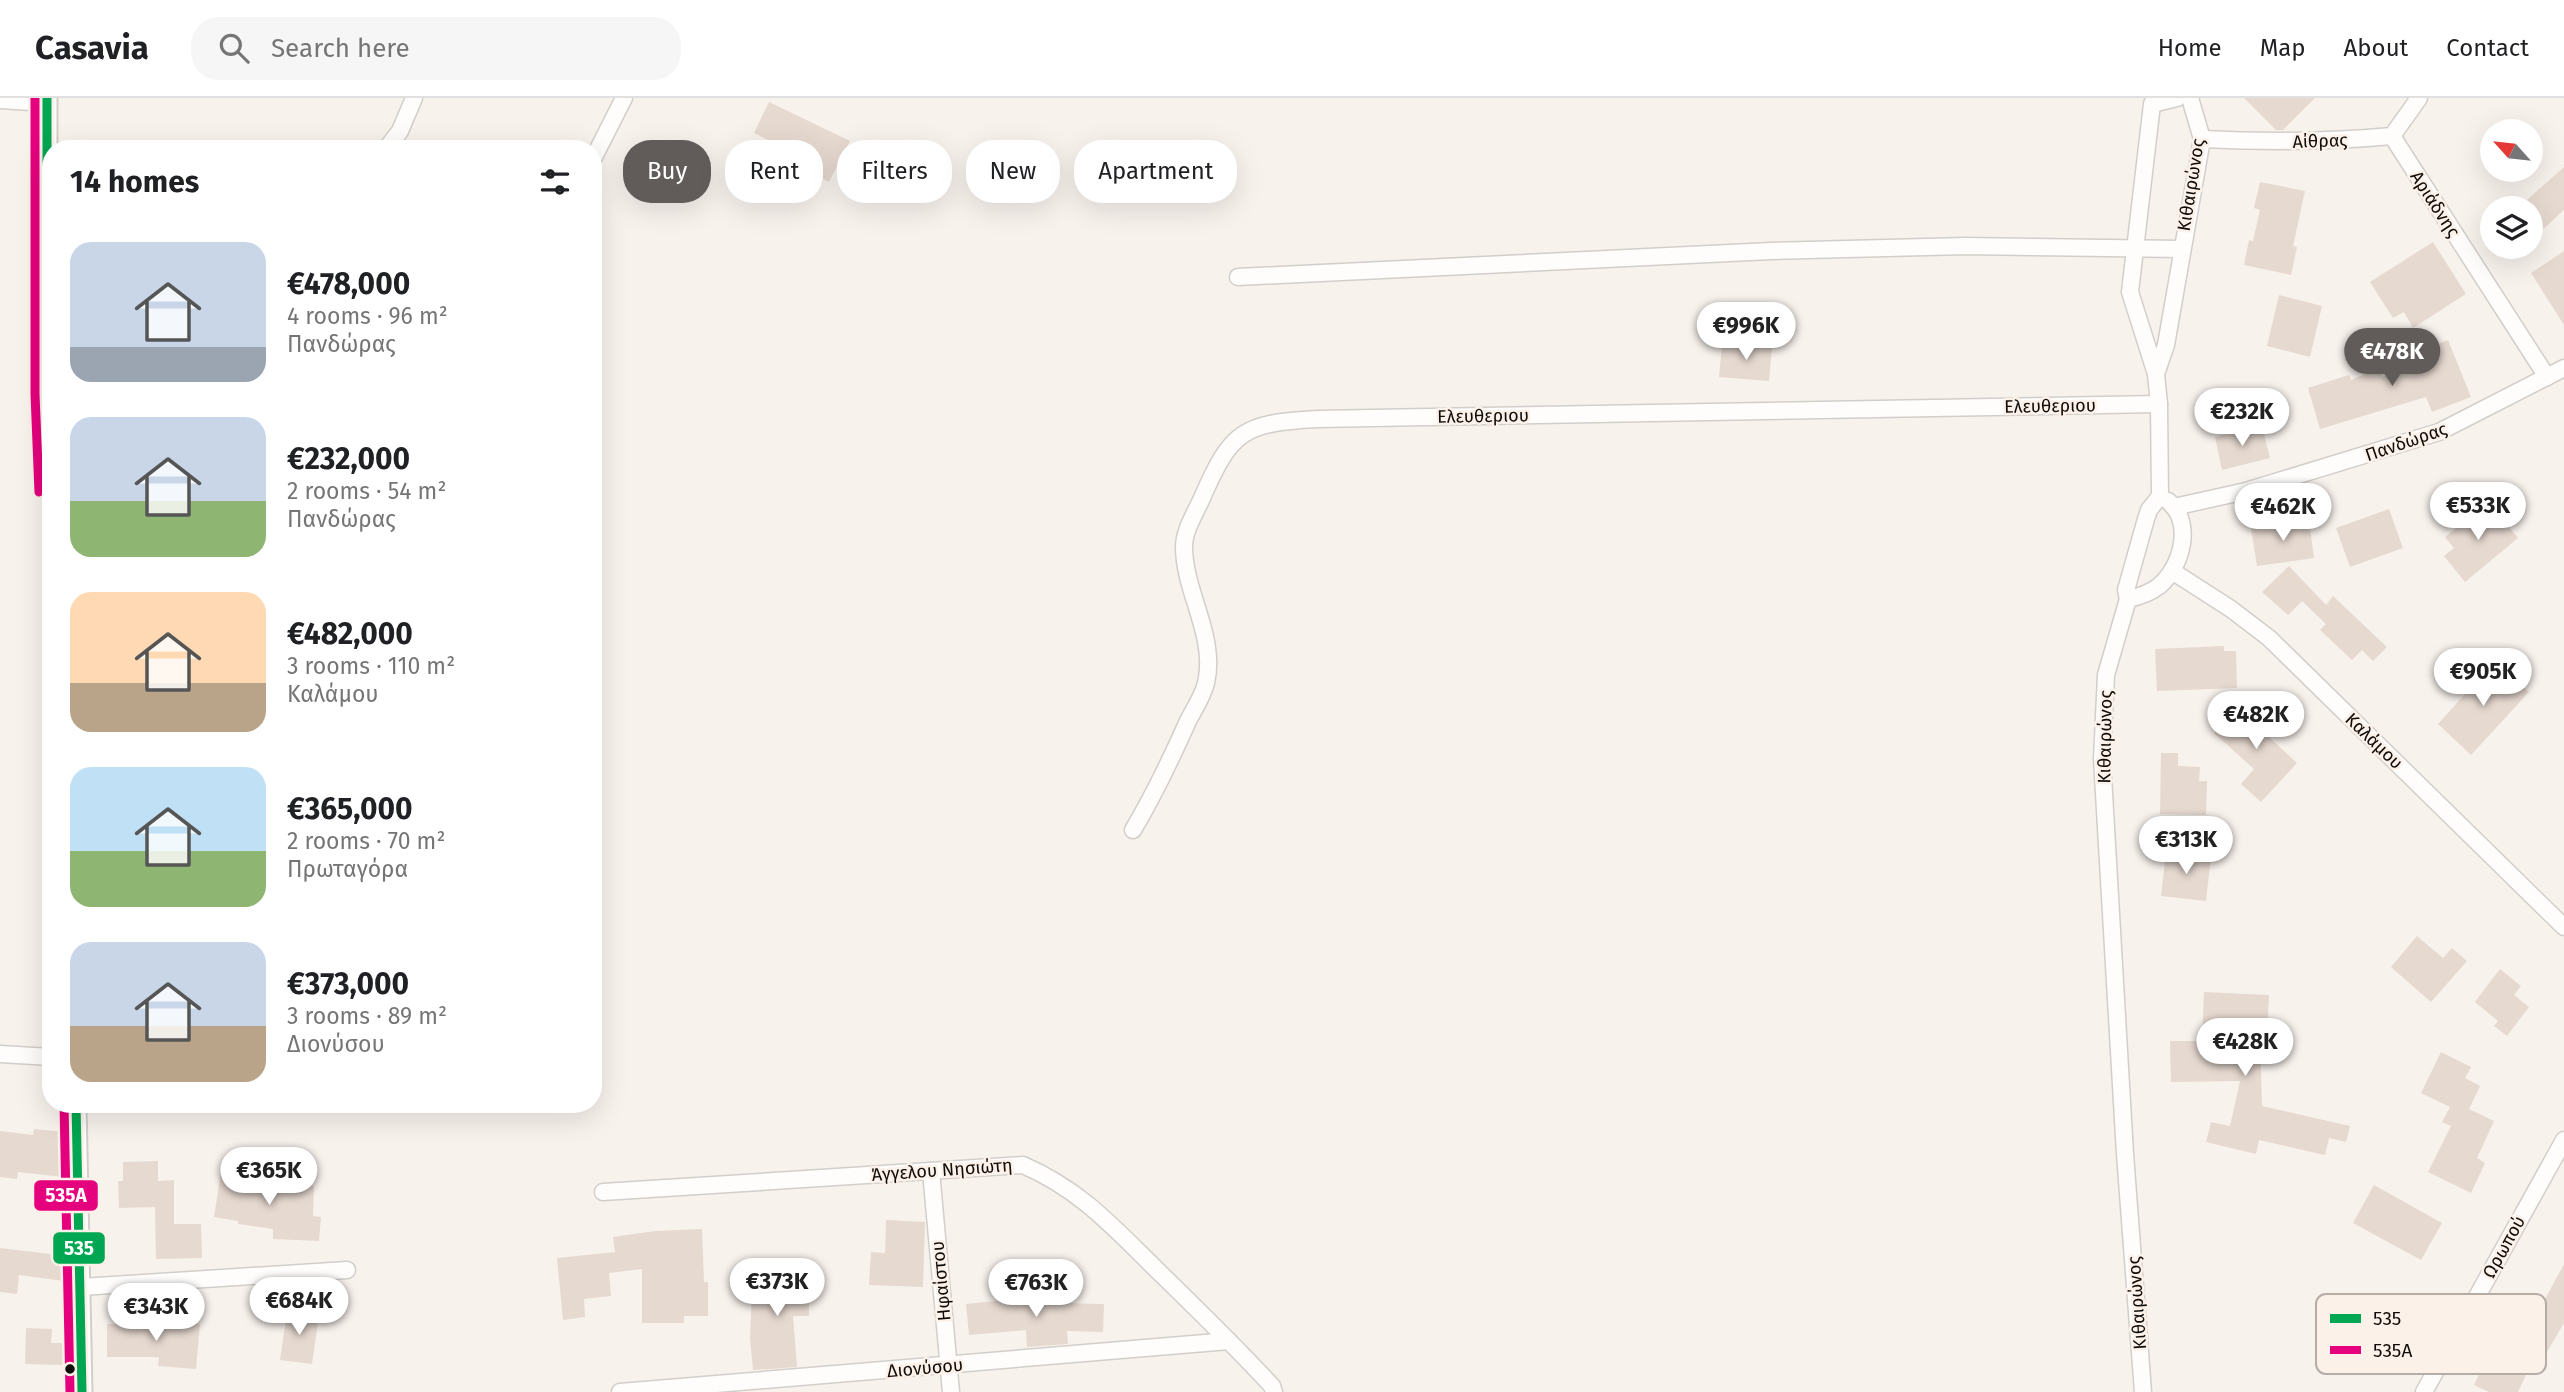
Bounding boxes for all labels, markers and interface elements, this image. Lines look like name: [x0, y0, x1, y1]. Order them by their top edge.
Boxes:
search box: [191, 17, 681, 80]
text: Casavia: [35, 28, 149, 68]
icon: search: [215, 29, 253, 67]
text: Search here: [271, 33, 410, 64]
text: Home: [2158, 34, 2222, 62]
text: Map: [2260, 34, 2306, 62]
text: About: [2344, 34, 2408, 62]
text: Contact: [2446, 34, 2529, 62]
north arrow: [2480, 119, 2543, 182]
map controls: [2480, 119, 2543, 259]
street label: Αίθρας: [2292, 129, 2348, 153]
street label: Κιθαιρώνος: [2173, 137, 2209, 233]
chip: Buy: [623, 140, 711, 203]
chip: Rent: [725, 140, 823, 203]
chip: Filters: [837, 140, 952, 203]
chip: New: [966, 140, 1060, 203]
chip: Apartment: [1074, 140, 1237, 203]
icon: filters: [536, 163, 574, 201]
text: 14 homes: [70, 164, 199, 200]
street label: Αριάδνης: [2406, 167, 2465, 242]
button: layers: [2480, 196, 2543, 259]
text: €478,000: [287, 266, 410, 302]
icon: home: [126, 270, 210, 354]
text: 4 rooms · 96 m²: [287, 302, 448, 330]
pin: €996K: [1697, 302, 1795, 362]
text: €996K: [1713, 311, 1779, 339]
pin: €478K: [2343, 328, 2441, 388]
text: Πανδώρας: [287, 330, 396, 358]
text: €478K: [2360, 337, 2424, 365]
pin: €232K: [2193, 388, 2291, 448]
street label: Ελευθεριου: [2004, 394, 2096, 418]
text: €232K: [2210, 397, 2274, 425]
street label: Ελευθεριου: [1437, 404, 1529, 428]
street label: Πανδώρας: [2362, 418, 2450, 466]
text: €232,000: [287, 441, 410, 477]
icon: home: [126, 445, 210, 529]
text: 2 rooms · 54 m²: [287, 477, 446, 505]
pin: €533K: [2429, 482, 2527, 542]
pin: €462K: [2234, 484, 2332, 543]
text: €533K: [2446, 491, 2510, 519]
text: €462K: [2251, 492, 2315, 520]
text: Πανδώρας: [287, 505, 396, 533]
text: €482,000: [287, 616, 413, 652]
icon: home: [126, 620, 210, 704]
pin: €905K: [2434, 648, 2532, 708]
text: 3 rooms · 110 m²: [287, 652, 455, 680]
text: €905K: [2450, 657, 2516, 685]
text: Καλάμου: [287, 680, 379, 708]
street label: Κιθαιρώνος: [2093, 689, 2117, 784]
pin: €482K: [2207, 692, 2305, 751]
text: €482K: [2223, 700, 2289, 728]
street label: Καλάμου: [2341, 708, 2407, 774]
text: €365,000: [287, 791, 413, 827]
icon: home: [126, 795, 210, 879]
pin: €313K: [2137, 816, 2235, 876]
text: €313K: [2155, 825, 2217, 853]
text: 2 rooms · 70 m²: [287, 827, 445, 855]
text: Πρωταγόρα: [287, 855, 408, 883]
text: €373,000: [287, 966, 409, 1002]
icon: home: [126, 970, 210, 1054]
text: 3 rooms · 89 m²: [287, 1002, 447, 1030]
pin: €428K: [2196, 1018, 2294, 1078]
text: €428K: [2212, 1027, 2278, 1055]
text: Διονύσου: [287, 1030, 385, 1058]
pin: €365K: [220, 1148, 318, 1207]
street label: Άγγελου Νησιώτη: [871, 1154, 1013, 1186]
text: €365K: [236, 1156, 302, 1184]
line badge: 535A: [33, 1179, 99, 1212]
text: 535A: [45, 1184, 87, 1207]
street label: Ωρωπού: [2478, 1212, 2530, 1282]
line badge: 535: [52, 1231, 106, 1265]
text: 535: [64, 1237, 94, 1260]
street label: Ηφαίστου: [927, 1240, 955, 1322]
street label: Κιθαιρώνος: [2123, 1255, 2151, 1350]
pin: €373K: [728, 1258, 826, 1318]
pin: €763K: [987, 1260, 1085, 1319]
text: €373K: [746, 1267, 808, 1295]
text: €763K: [1004, 1268, 1068, 1296]
pin: €684K: [250, 1278, 348, 1337]
pin: €343K: [107, 1284, 205, 1343]
text: €684K: [265, 1286, 333, 1314]
text: €343K: [124, 1292, 188, 1320]
legend: [2316, 1294, 2546, 1374]
text: 535: [2373, 1307, 2401, 1330]
text: 535A: [2373, 1339, 2412, 1362]
street label: Διονύσου: [886, 1354, 964, 1382]
unlabelled marker: [63, 1362, 77, 1376]

